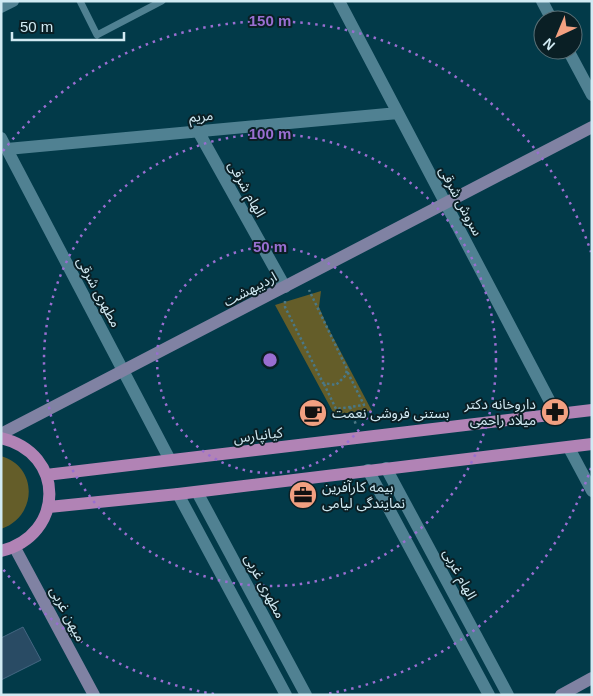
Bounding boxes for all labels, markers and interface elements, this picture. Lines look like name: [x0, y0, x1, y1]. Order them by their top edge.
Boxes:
scale bar: [12, 10, 125, 42]
north arrow: [533, 10, 583, 60]
text: 150 m: [249, 12, 291, 29]
text: 50 m: [20, 18, 53, 35]
text: N: [540, 35, 558, 54]
street label: مریم: [188, 107, 214, 128]
text: 100 m: [249, 125, 291, 142]
street label: الهام شرقی: [222, 158, 269, 221]
street label: سروش شرقی: [435, 164, 486, 239]
text: 50 m: [253, 238, 287, 255]
street label: مطهری شرقی: [73, 254, 124, 330]
street label: اردیبهشت: [221, 268, 280, 311]
centre of rings: [261, 351, 279, 369]
place label: داروخانه دکتر میلاد راحمی: [464, 396, 536, 429]
pharmacy icon: داروخانه دکتر میلاد راحمی: [540, 397, 570, 427]
cafe icon: بستنی فروشی نعمت: [298, 398, 328, 428]
place label: بستنی فروشی نعمت: [332, 405, 450, 422]
street label: کیانپارس: [232, 424, 284, 448]
place label: بیمه کارآفرین نمایندگی لیامی: [322, 479, 405, 512]
office icon: بیمه کارآفرین نمایندگی لیامی: [288, 480, 318, 510]
street label: الهام غربی: [437, 546, 480, 603]
street label: مطهری غربی: [240, 551, 289, 621]
street label: میهن غربی: [46, 584, 89, 645]

